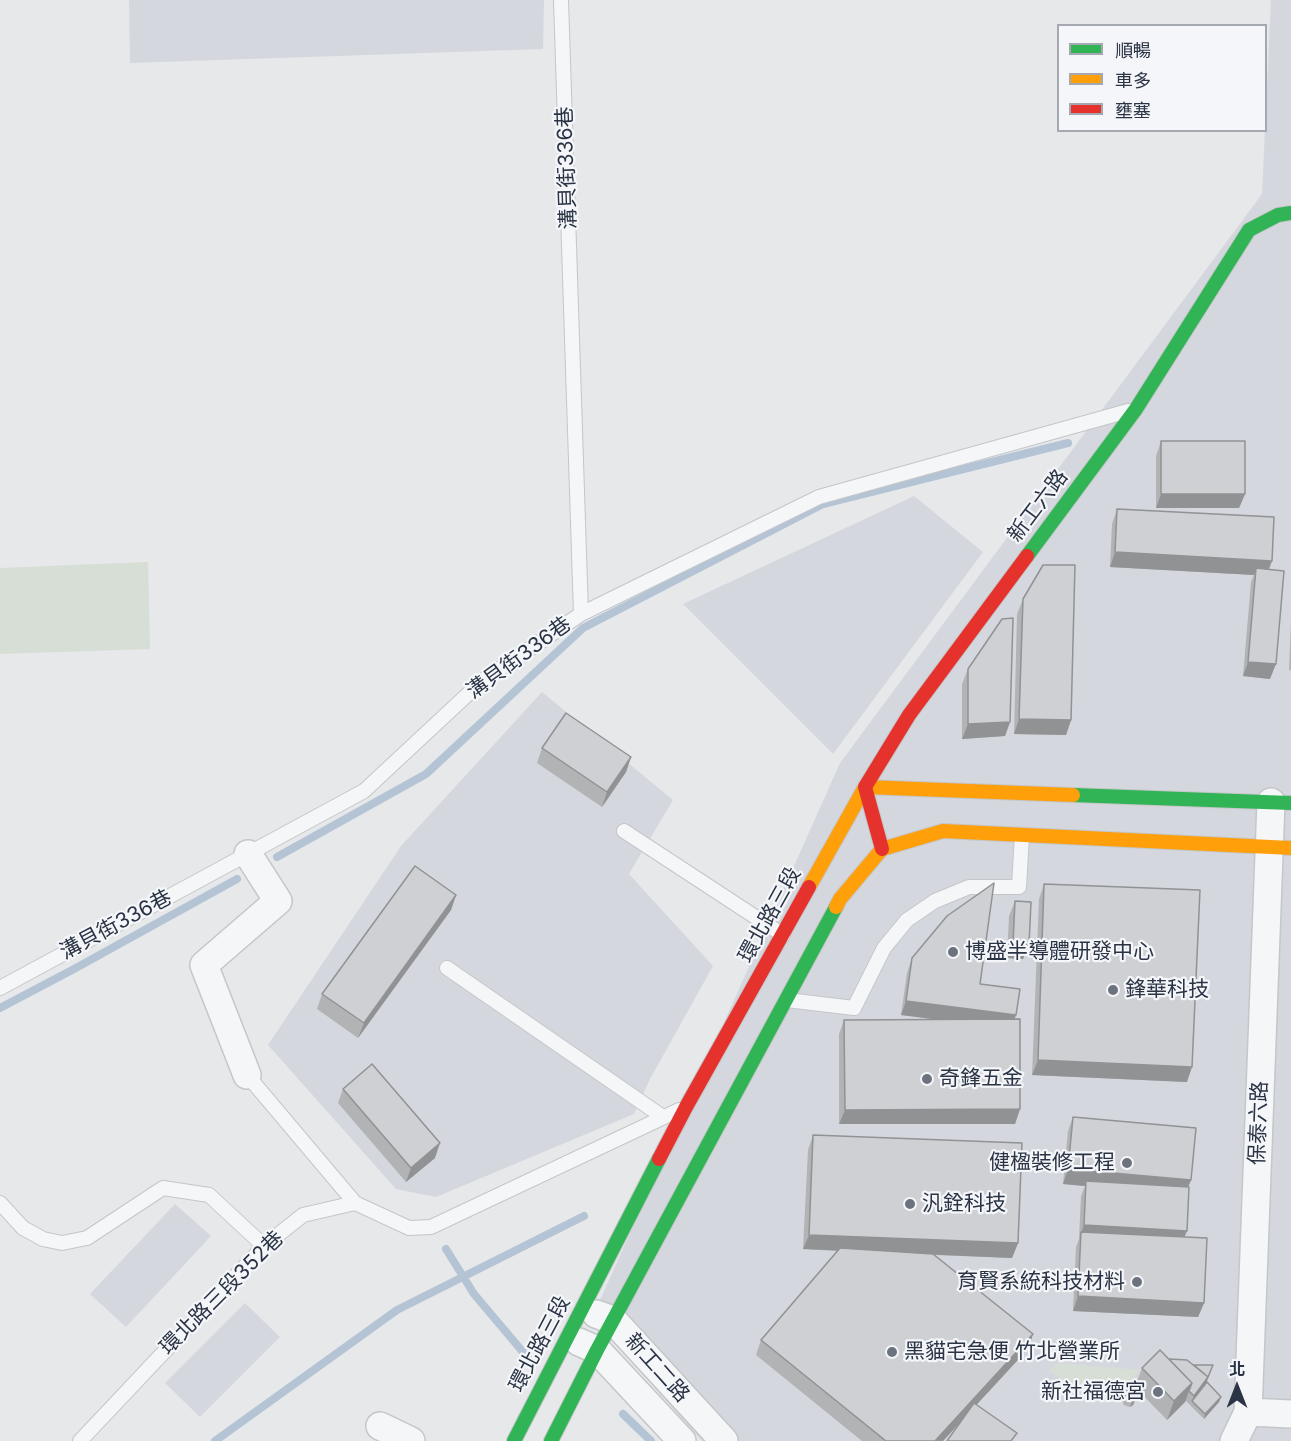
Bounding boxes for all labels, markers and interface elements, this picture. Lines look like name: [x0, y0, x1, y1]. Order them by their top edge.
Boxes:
legend: [1057, 24, 1267, 132]
text: 順暢: [1115, 40, 1151, 61]
text: 車多: [1115, 70, 1151, 91]
text: 壅塞: [1115, 100, 1151, 121]
street label: 溝貝街336巷: [552, 106, 582, 230]
street label: 新工六路: [1003, 465, 1073, 547]
street label: 溝貝街336巷: [462, 612, 576, 704]
street label: 環北路三段: [734, 863, 806, 967]
street label: 溝貝街336巷: [56, 885, 176, 965]
place label: 博盛半導體研發中心: [965, 939, 1154, 965]
marker: 博盛半導體研發中心: [946, 945, 960, 959]
place label: 鋒華科技: [1125, 977, 1209, 1003]
marker: 鋒華科技: [1106, 983, 1120, 997]
place label: 奇鋒五金: [939, 1066, 1023, 1092]
marker: 奇鋒五金: [920, 1072, 934, 1086]
street label: 保泰六路: [1245, 1081, 1273, 1165]
place label: 健楹裝修工程: [989, 1150, 1115, 1176]
marker: 健楹裝修工程: [1120, 1156, 1134, 1170]
place label: 汎銓科技: [922, 1191, 1006, 1217]
marker: 汎銓科技: [903, 1197, 917, 1211]
street label: 環北路三段352巷: [155, 1226, 289, 1360]
place label: 育賢系統科技材料: [957, 1269, 1125, 1295]
marker: 育賢系統科技材料: [1130, 1275, 1144, 1289]
street label: 環北路三段: [504, 1292, 576, 1396]
street label: 新工二路: [620, 1328, 694, 1408]
place label: 黑貓宅急便 竹北營業所: [904, 1339, 1120, 1365]
marker: 黑貓宅急便 竹北營業所: [885, 1345, 899, 1359]
north arrow: [1207, 1357, 1267, 1417]
text: 北: [1229, 1359, 1245, 1379]
place label: 新社福德宮: [1041, 1379, 1146, 1405]
marker: 新社福德宮: [1151, 1385, 1165, 1399]

